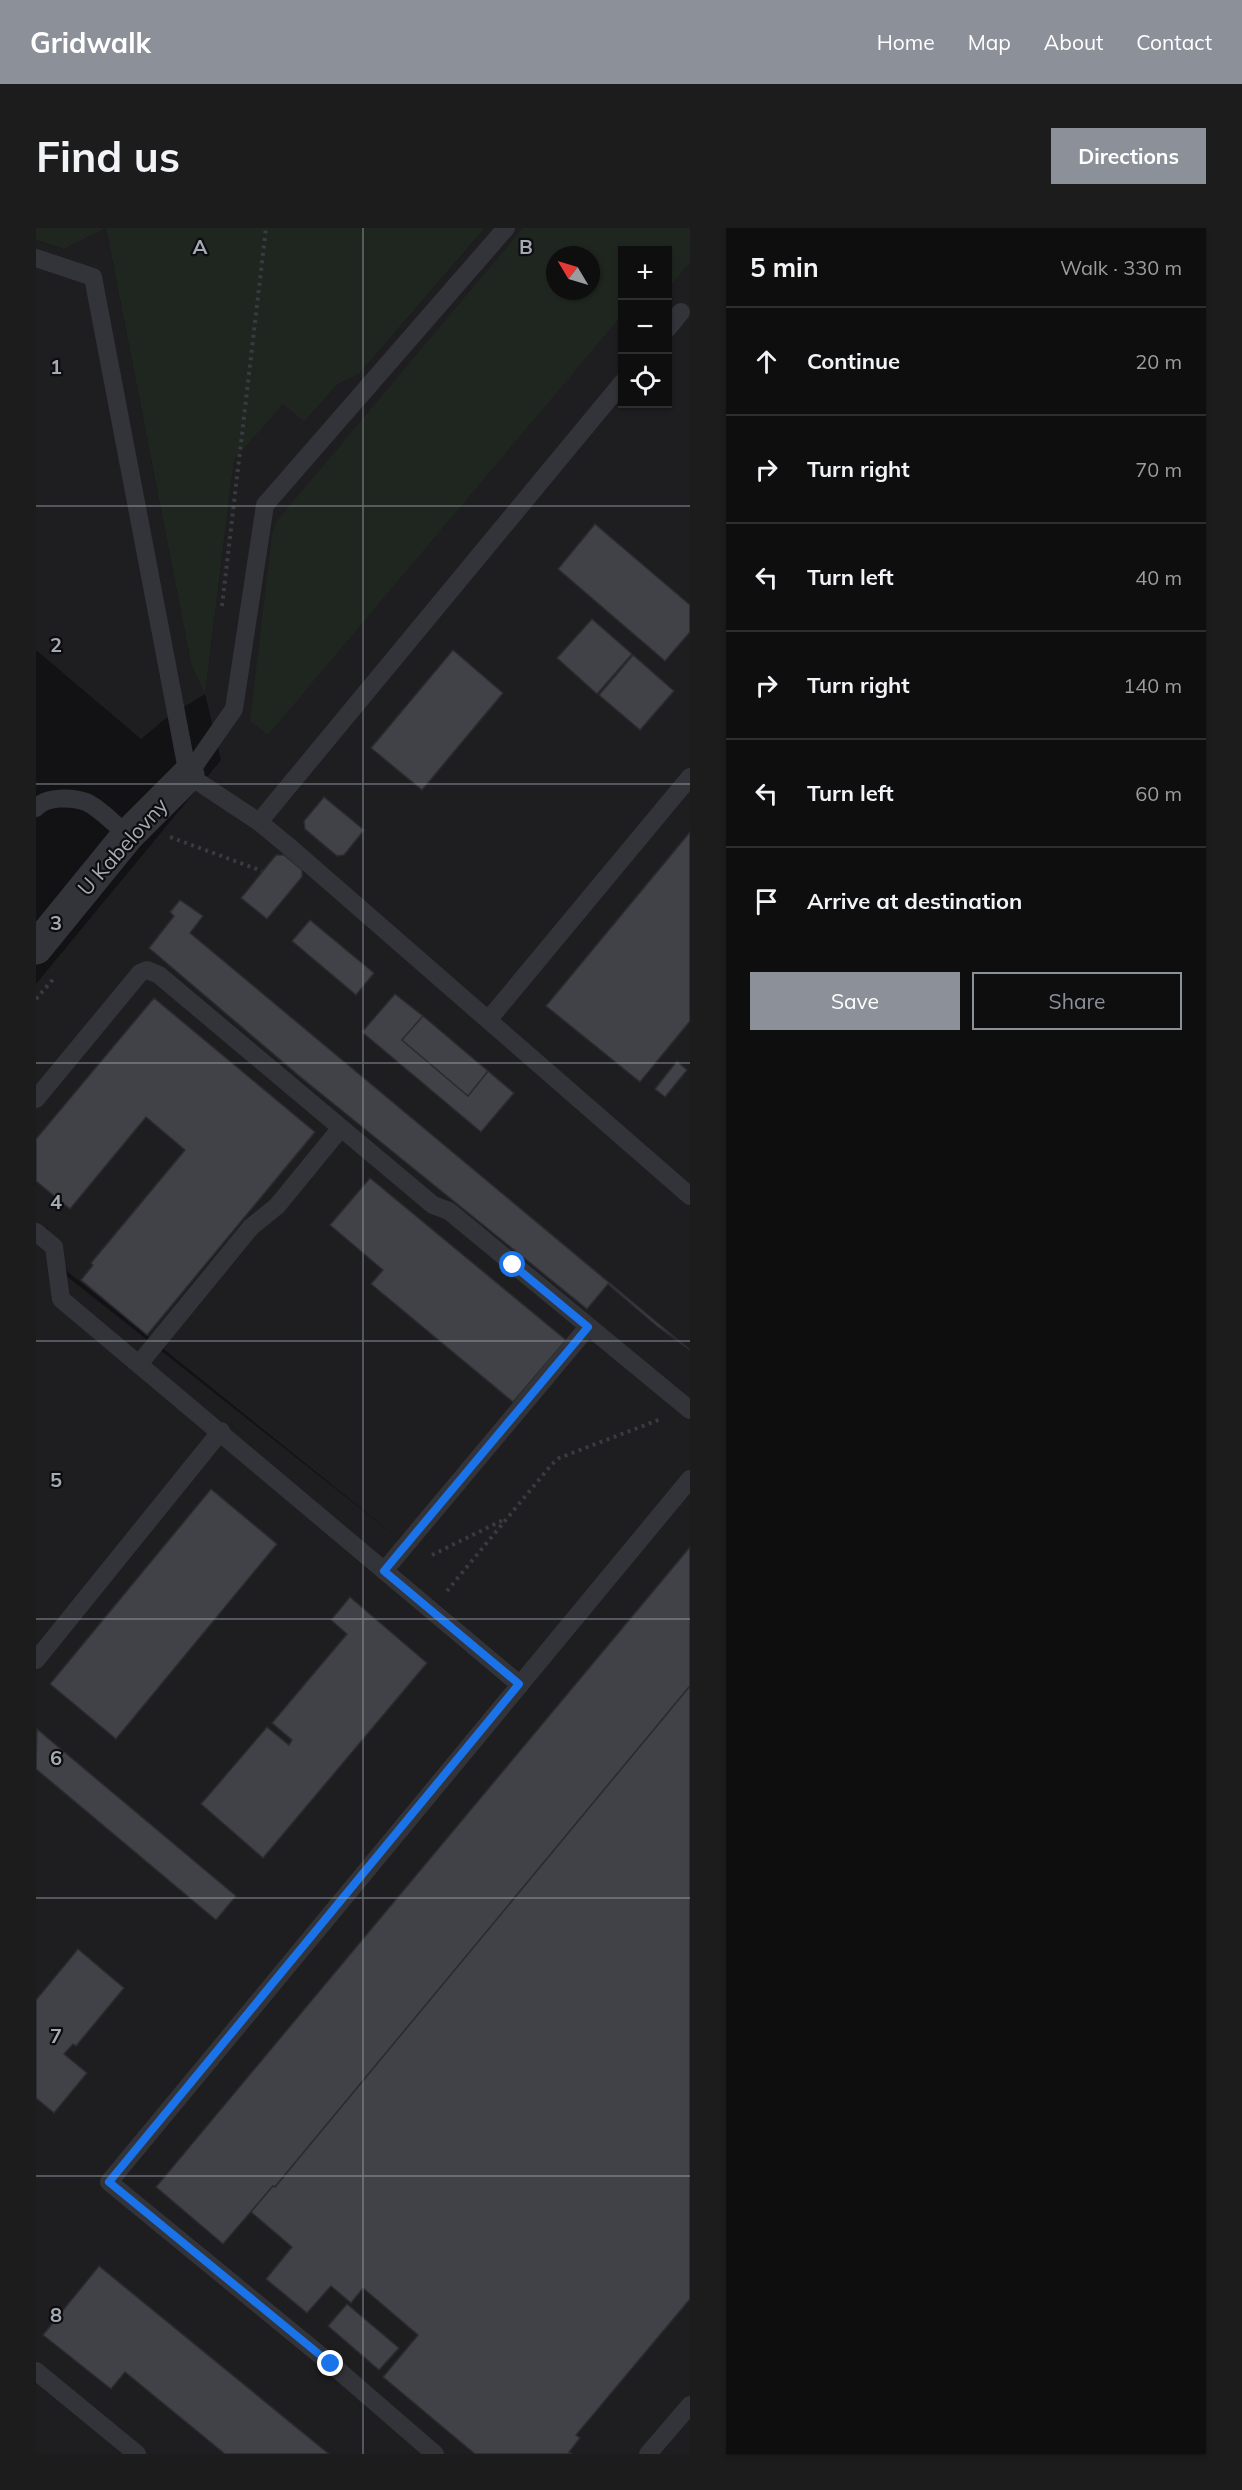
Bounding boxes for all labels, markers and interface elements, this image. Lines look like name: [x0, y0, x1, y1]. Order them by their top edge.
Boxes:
text: Gridwalk: [30, 25, 151, 60]
text: Home: [877, 29, 935, 55]
text: Map: [968, 29, 1011, 55]
text: About: [1044, 29, 1103, 55]
text: Contact: [1136, 29, 1212, 55]
button: Directions: [1051, 128, 1206, 184]
text: Find us: [36, 130, 180, 183]
text: A: [193, 234, 208, 259]
text: B: [519, 234, 533, 259]
north arrow: [546, 246, 600, 300]
map controls: [618, 246, 672, 408]
button: +: [618, 246, 672, 300]
text: 5 min: [750, 251, 819, 284]
text: Walk · 330 m: [1060, 255, 1182, 280]
button: −: [618, 300, 672, 354]
icon: ahead: [750, 345, 783, 378]
text: Continue: [807, 347, 900, 375]
text: 20 m: [1135, 349, 1182, 374]
text: 1: [50, 354, 62, 379]
button: locate: [618, 354, 672, 408]
icon: right: [750, 453, 783, 486]
text: Turn right: [807, 455, 910, 483]
text: 70 m: [1135, 457, 1182, 482]
icon: left: [750, 561, 783, 594]
text: Turn left: [807, 563, 894, 591]
text: 40 m: [1135, 565, 1182, 590]
text: 2: [50, 632, 62, 657]
icon: right: [750, 669, 783, 702]
text: Turn right: [807, 671, 910, 699]
text: 140 m: [1123, 673, 1182, 698]
icon: left: [750, 777, 783, 810]
text: Turn left: [807, 779, 894, 807]
text: 60 m: [1135, 781, 1182, 806]
street label: U Kabelovny: [72, 792, 173, 900]
icon: arrive: [750, 885, 783, 918]
text: Arrive at destination: [807, 887, 1022, 915]
text: 3: [50, 910, 62, 935]
button: Save: [750, 972, 960, 1030]
button: Share: [972, 972, 1182, 1030]
text: 4: [50, 1189, 62, 1214]
route start: [499, 1251, 525, 1277]
text: 5: [50, 1467, 62, 1492]
text: 6: [50, 1745, 62, 1770]
text: 7: [50, 2023, 62, 2048]
text: 8: [50, 2302, 62, 2327]
route end: [317, 2350, 343, 2376]

